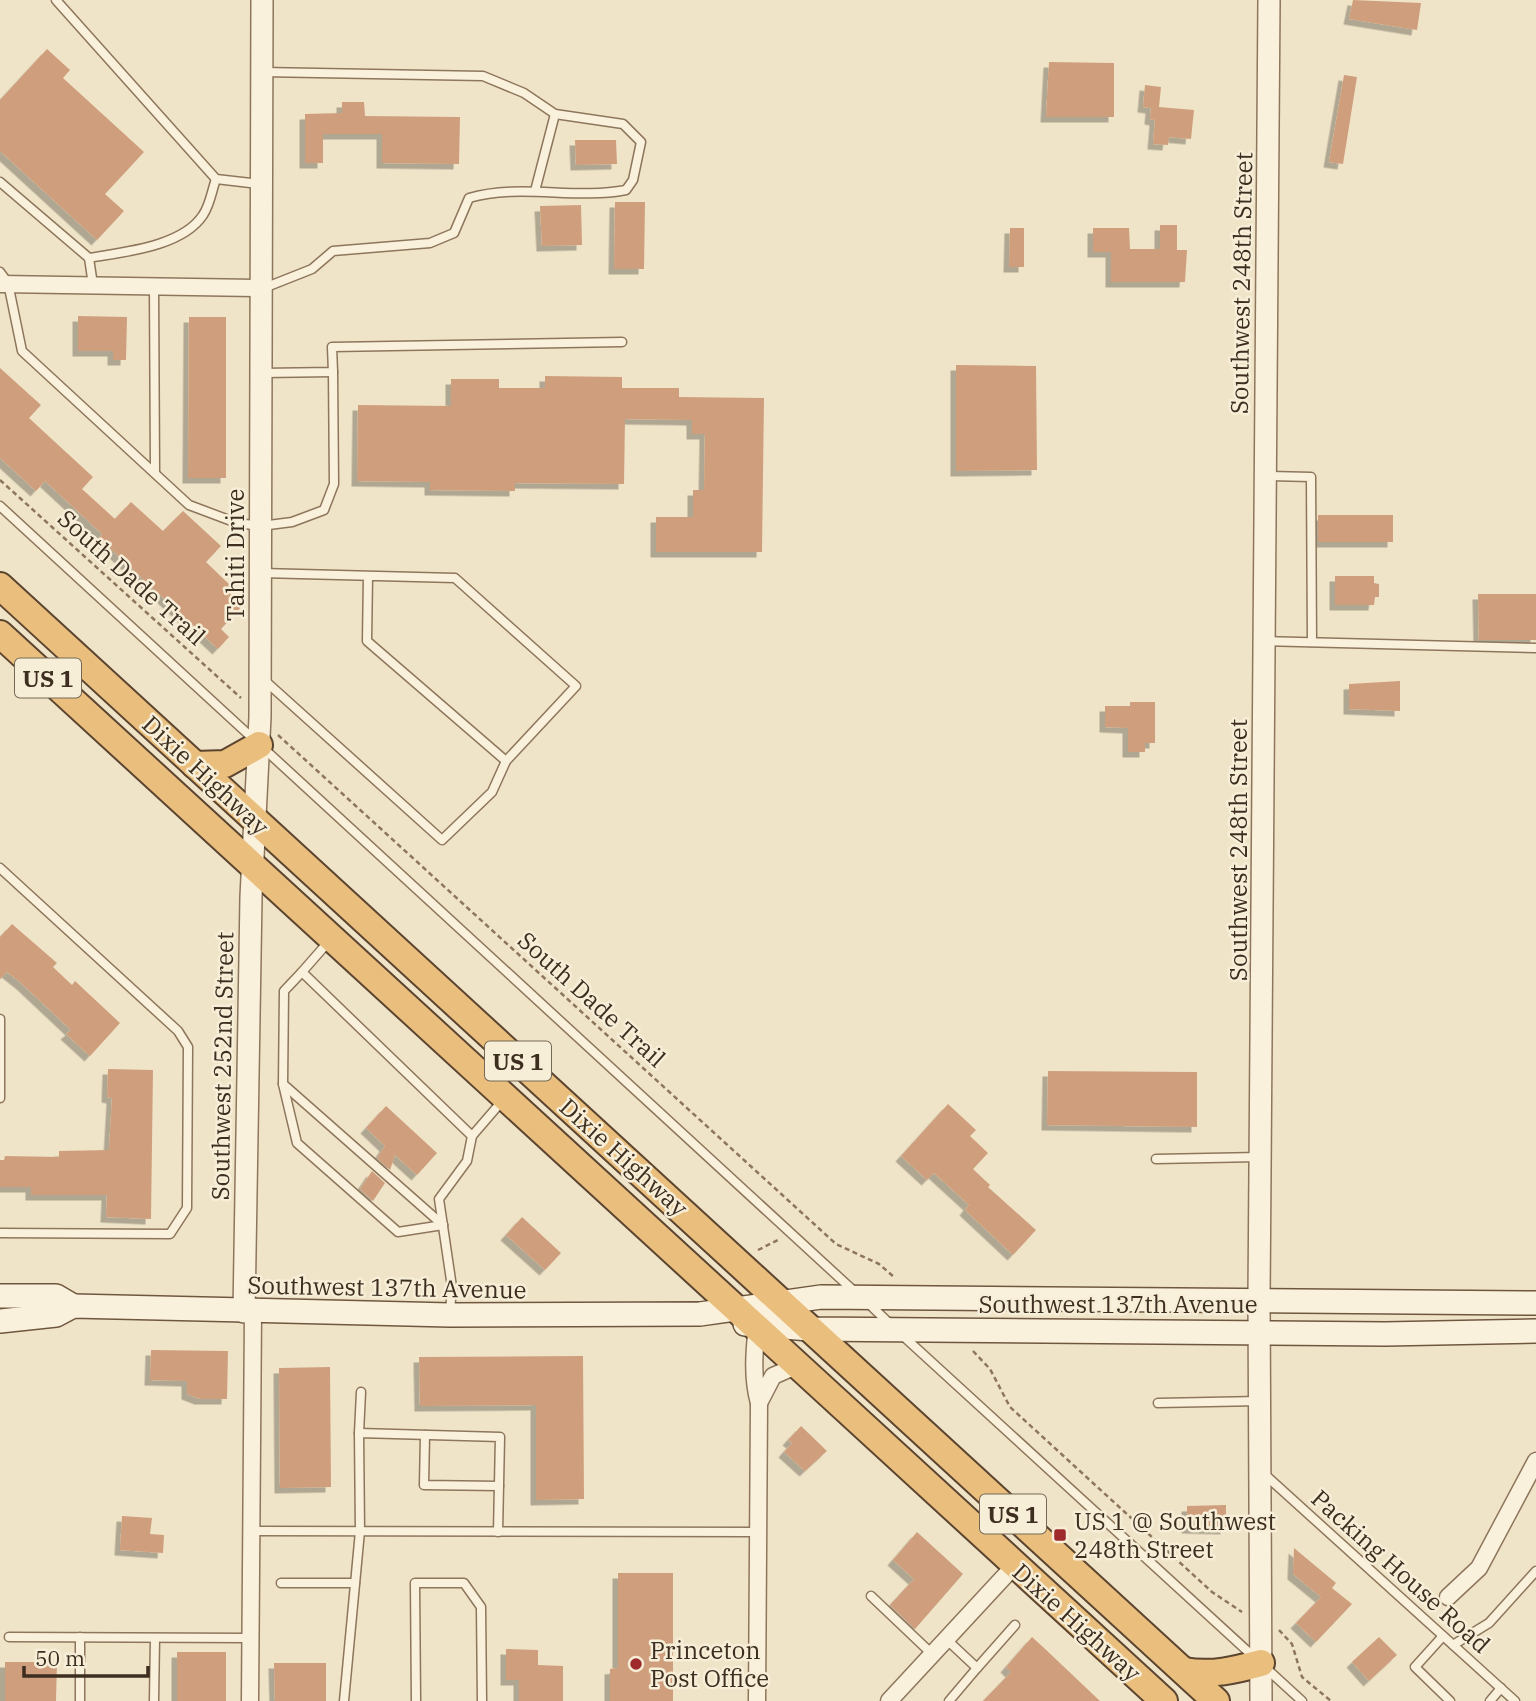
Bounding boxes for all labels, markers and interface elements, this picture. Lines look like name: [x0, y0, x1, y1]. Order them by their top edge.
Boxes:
street label: Southwest 248th Street: [1223, 152, 1259, 414]
street label: Tahiti Drive: [219, 489, 251, 621]
street label: South Dade Trail: [51, 502, 213, 652]
road number: US 1: [15, 658, 81, 698]
street label: Dixie Highway: [136, 708, 276, 842]
street label: Southwest 248th Street: [1222, 719, 1254, 981]
street label: South Dade Trail: [511, 924, 673, 1074]
street label: Southwest 252nd Street: [204, 931, 240, 1201]
road number: US 1: [485, 1042, 551, 1080]
street label: Dixie Highway: [553, 1091, 695, 1223]
street label: Southwest 137th Avenue: [247, 1269, 527, 1305]
street label: Southwest 137th Avenue: [978, 1288, 1258, 1320]
street label: Packing House Road: [1305, 1482, 1497, 1660]
road number: US 1: [980, 1494, 1046, 1534]
place label: US 1 @ Southwest 248th Street: [1074, 1505, 1276, 1565]
marker: US 1 @ Southwest 248th Street: [1052, 1527, 1068, 1543]
street label: Dixie Highway: [1006, 1556, 1148, 1688]
scale bar: [24, 1634, 149, 1678]
place label: Princeton Post Office: [650, 1634, 769, 1694]
text: 50 m: [35, 1644, 85, 1672]
marker: Princeton Post Office: [628, 1656, 644, 1672]

